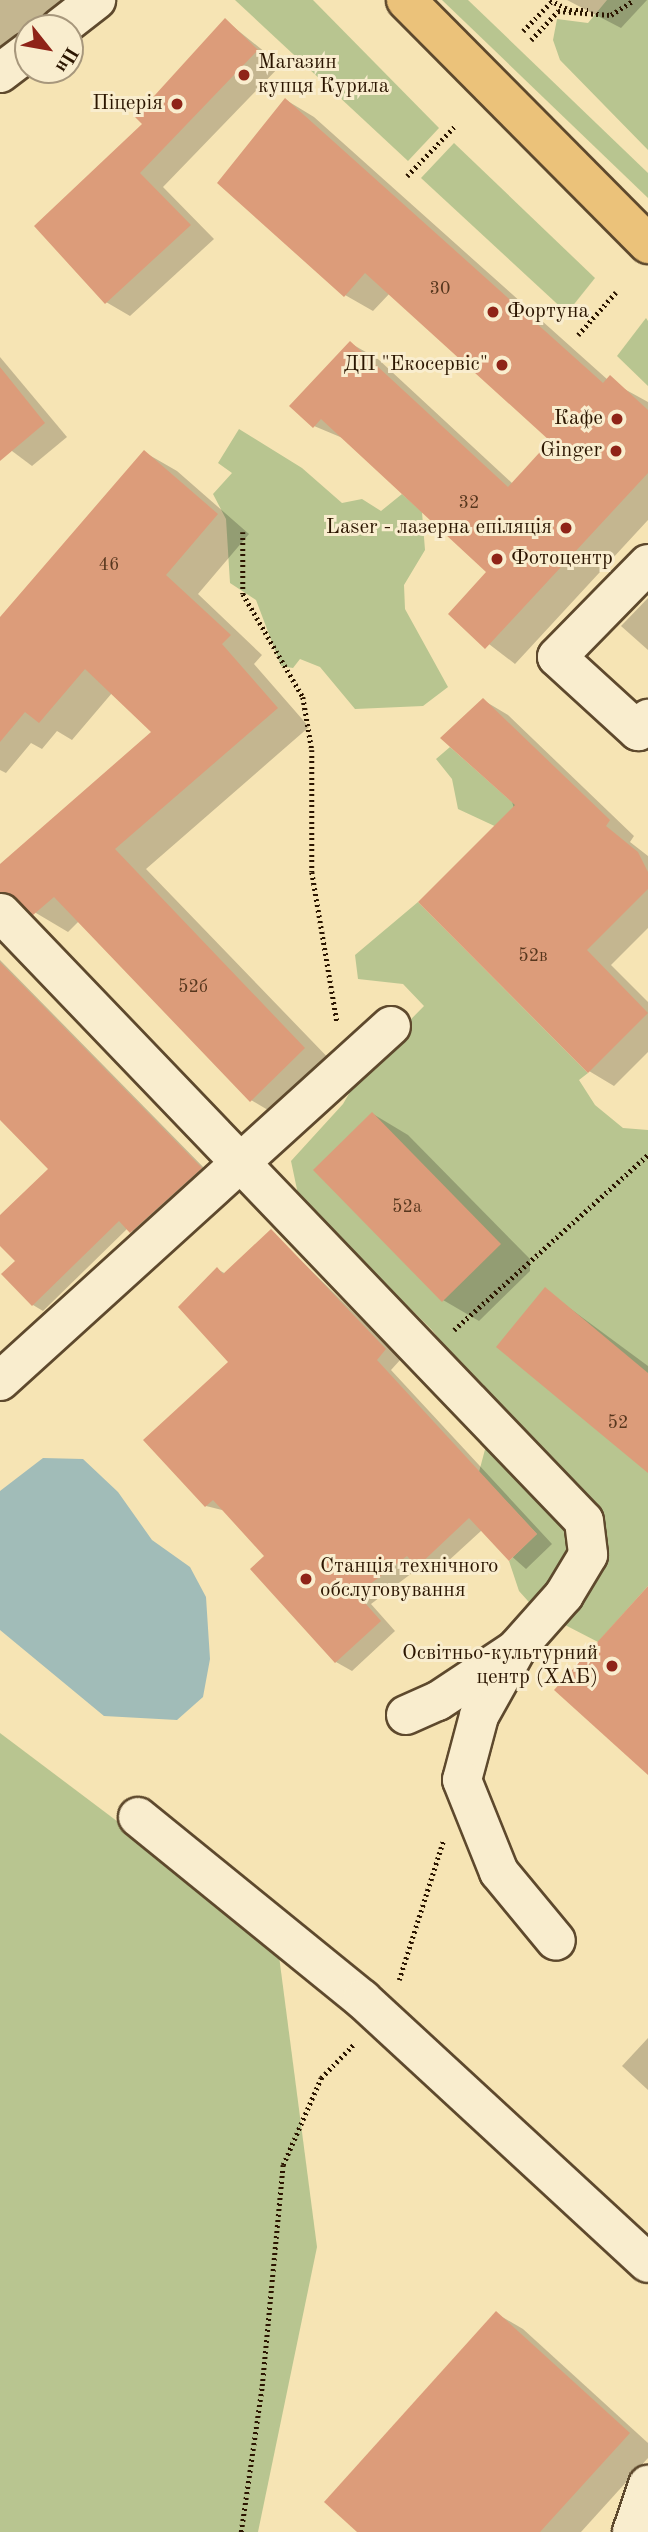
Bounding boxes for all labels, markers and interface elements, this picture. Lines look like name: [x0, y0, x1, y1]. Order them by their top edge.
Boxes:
north arrow: [14, 14, 84, 84]
text: Пн: [51, 43, 81, 75]
place label: Магазин купця Курила: [258, 50, 389, 100]
marker: Магазин купця Курила: [236, 67, 252, 83]
place label: Піцерія: [92, 91, 163, 117]
marker: Піцерія: [169, 96, 185, 112]
house number: 30: [430, 278, 450, 300]
place label: Фортуна: [507, 299, 589, 325]
marker: Фортуна: [485, 304, 501, 320]
place label: ДП "Екосервіс": [343, 352, 488, 378]
marker: ДП "Екосервіс": [494, 357, 510, 373]
place label: Кафе: [554, 406, 603, 432]
marker: Кафе: [609, 411, 625, 427]
place label: Ginger: [540, 438, 602, 464]
marker: Ginger: [608, 443, 624, 459]
house number: 32: [459, 492, 479, 514]
place label: Laser - лазерна епіляція: [326, 515, 552, 541]
marker: Laser - лазерна епіляція: [558, 520, 574, 536]
place label: Фотоцентр: [511, 546, 613, 572]
marker: Фотоцентр: [489, 551, 505, 567]
house number: 46: [99, 554, 119, 576]
house number: 52в: [518, 945, 548, 967]
house number: 52б: [178, 976, 208, 998]
house number: 52а: [392, 1196, 422, 1218]
house number: 52: [608, 1412, 628, 1434]
place label: Cтанція технічного обслуговування: [320, 1554, 498, 1604]
marker: Cтанція технічного обслуговування: [298, 1571, 314, 1587]
place label: Освітньо-культурний центр (ХАБ): [402, 1641, 598, 1691]
marker: Освітньо-культурний центр (ХАБ): [604, 1658, 620, 1674]

